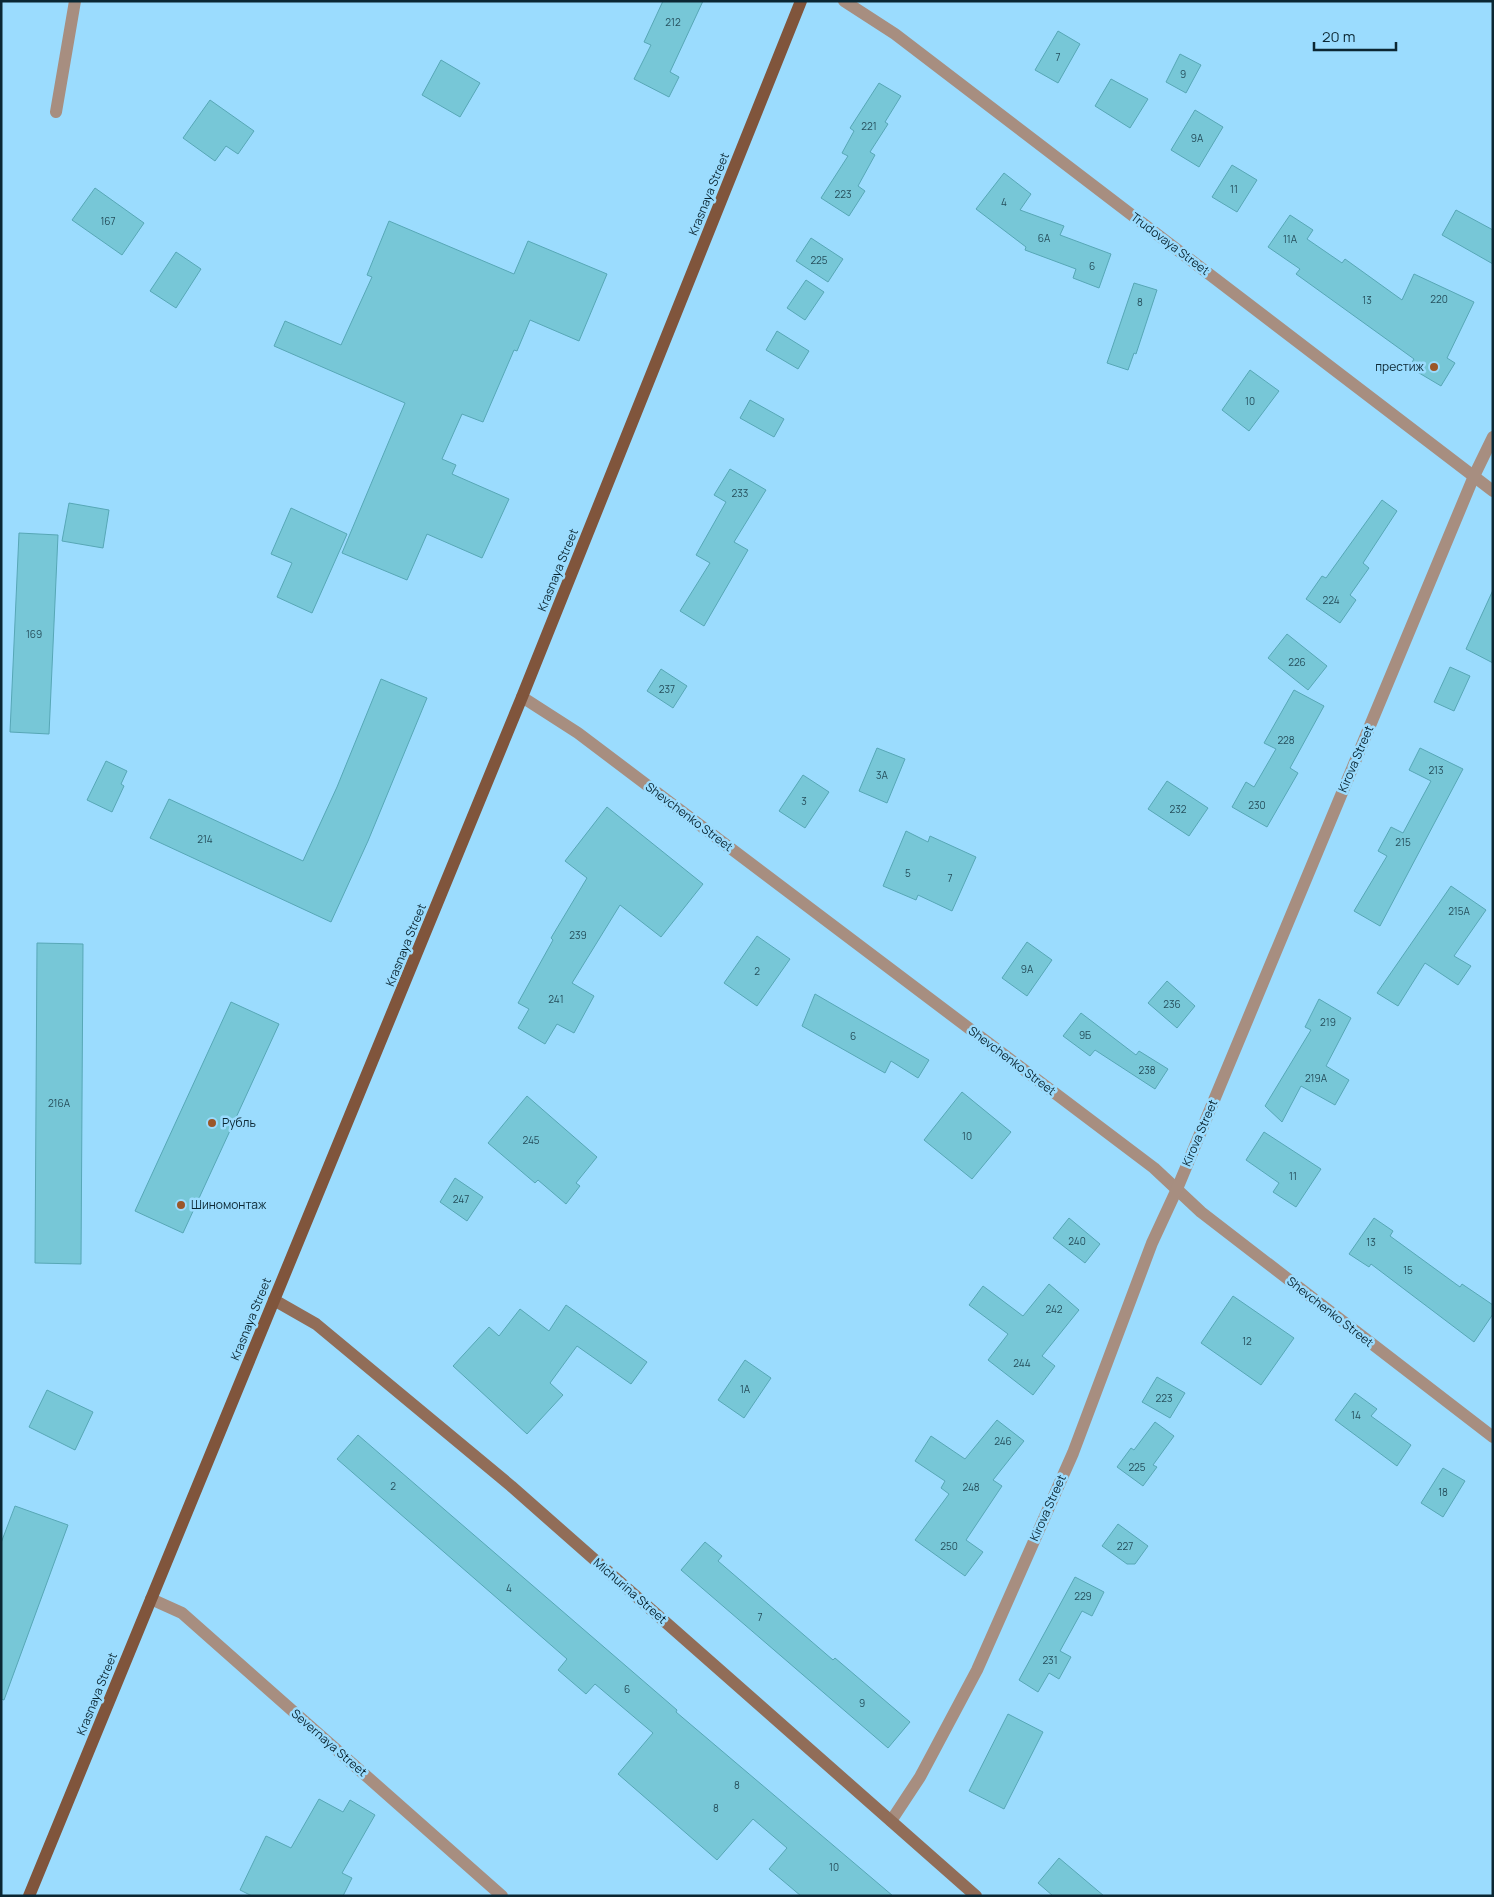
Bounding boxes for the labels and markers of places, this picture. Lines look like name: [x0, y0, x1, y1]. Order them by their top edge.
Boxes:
place label: престиж: [1375, 358, 1425, 375]
marker: престиж: [1428, 361, 1440, 373]
place label: Рубль: [222, 1114, 256, 1131]
marker: Рубль: [206, 1117, 218, 1129]
place label: Шиномонтаж: [191, 1196, 267, 1213]
marker: Шиномонтаж: [175, 1199, 187, 1211]

